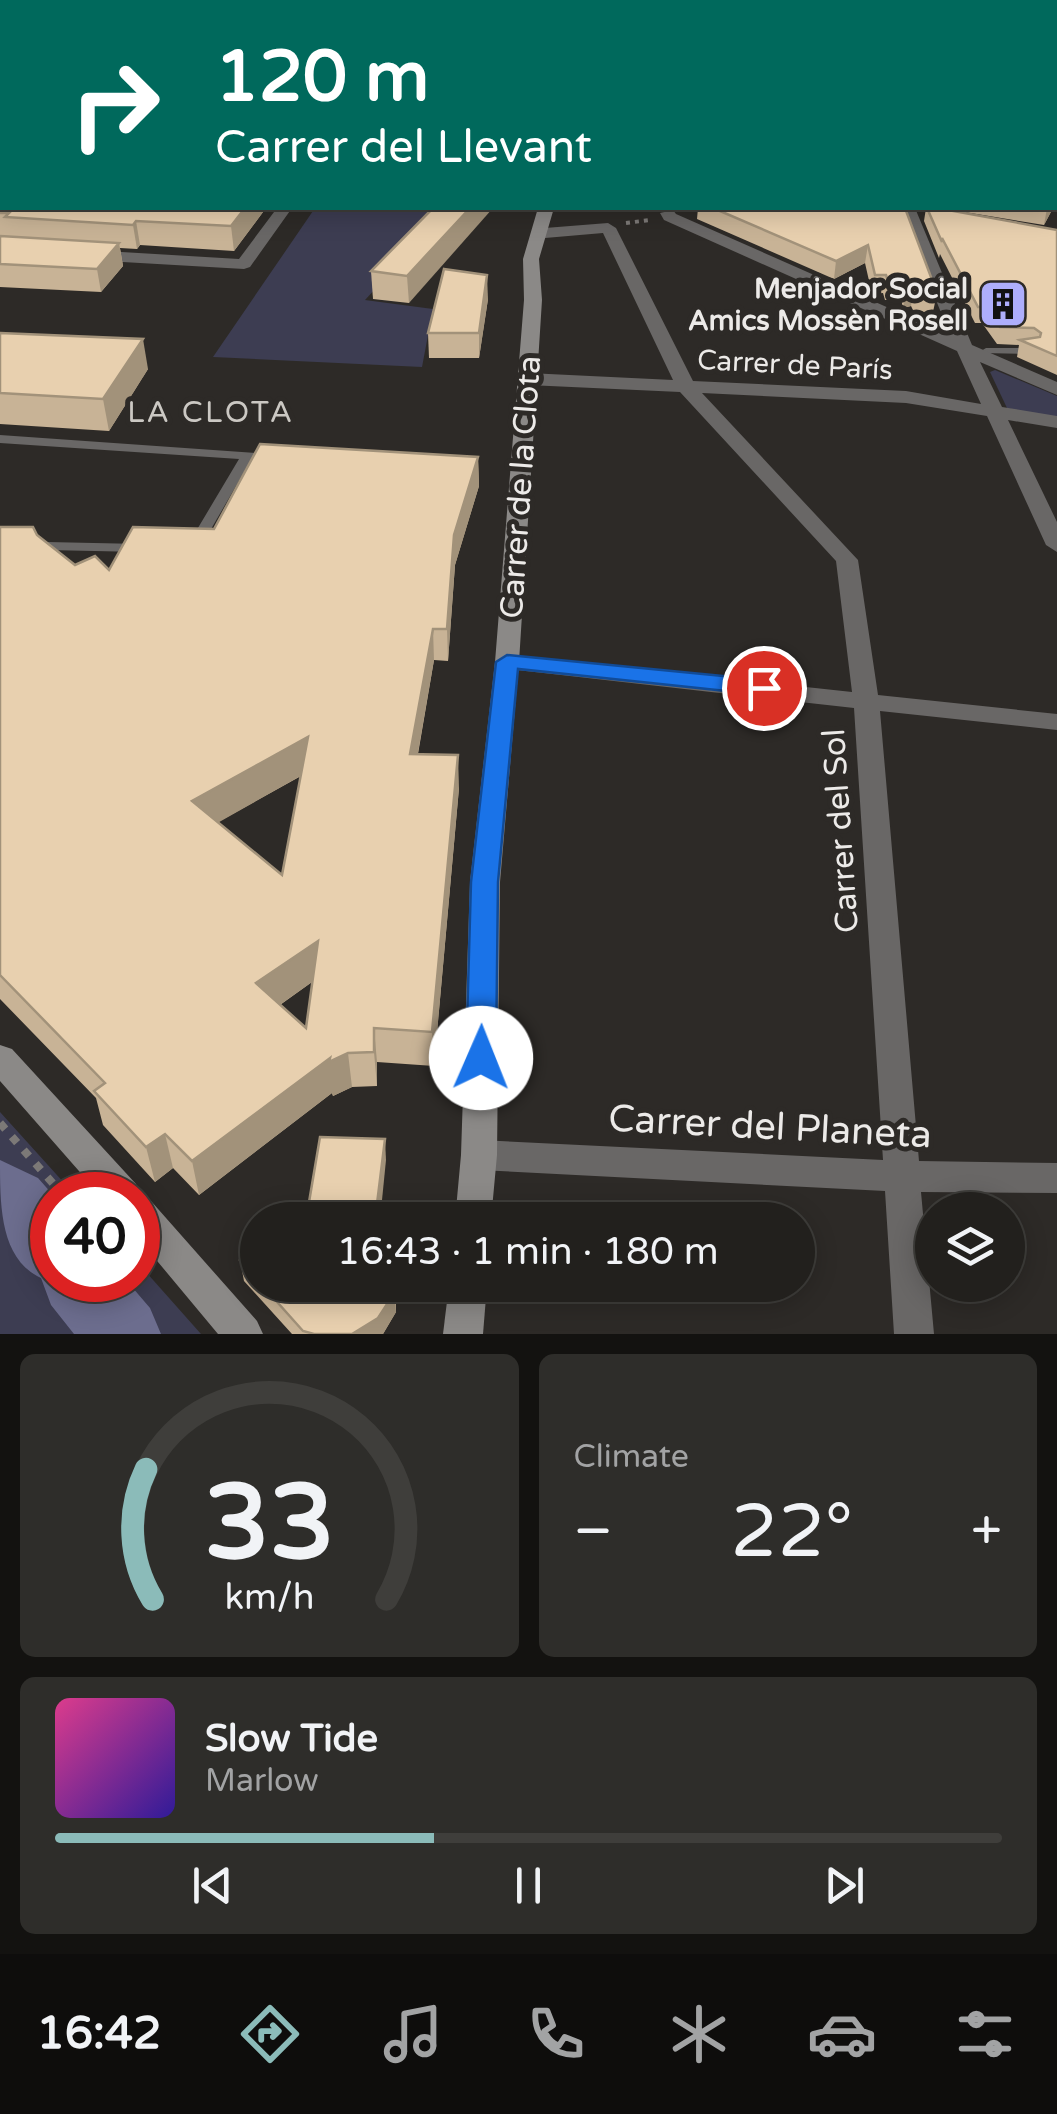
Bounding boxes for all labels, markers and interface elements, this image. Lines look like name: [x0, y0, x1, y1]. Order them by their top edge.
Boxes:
text: 120 m: [215, 36, 429, 120]
icon: right: [50, 40, 180, 170]
text: Carrer del Llevant: [215, 121, 592, 175]
place label: Menjador Social Amics Mossèn Rosell: [688, 272, 968, 338]
building icon: Menjador Social Amics Mossèn Rosell: [977, 278, 1029, 330]
street label: Carrer de París: [696, 343, 894, 387]
street label: Carrer de la Clota: [493, 354, 549, 620]
district label: LA CLOTA: [127, 394, 295, 431]
pin: [722, 646, 807, 731]
icon: arrive: [737, 661, 792, 716]
street label: Carrer del Sol: [815, 728, 867, 934]
position arrow: [429, 1006, 533, 1110]
street label: Carrer del Planeta: [607, 1096, 933, 1158]
speed limit sign: 40: [30, 1172, 160, 1302]
map controls: [915, 1192, 1025, 1302]
button: layers: [915, 1192, 1025, 1302]
text: 16:43 · 1 min · 180 m: [336, 1229, 719, 1275]
text: Climate: [574, 1438, 689, 1476]
text: 33: [204, 1462, 335, 1587]
text: 22°: [731, 1487, 853, 1577]
text: −: [574, 1499, 613, 1565]
text: +: [971, 1499, 1002, 1565]
text: km/h: [224, 1576, 314, 1619]
text: Slow Tide: [205, 1716, 378, 1762]
text: Marlow: [205, 1762, 319, 1800]
icon: previous: [185, 1858, 240, 1913]
icon: pause: [501, 1858, 556, 1913]
icon: next: [817, 1858, 872, 1913]
icon: directions: [235, 1999, 305, 2069]
icon: music: [378, 1999, 448, 2069]
icon: phone: [521, 1999, 591, 2069]
icon: climate: [664, 1999, 734, 2069]
icon: car: [807, 1999, 877, 2069]
icon: filters: [950, 1999, 1020, 2069]
text: 16:42: [37, 2007, 161, 2061]

